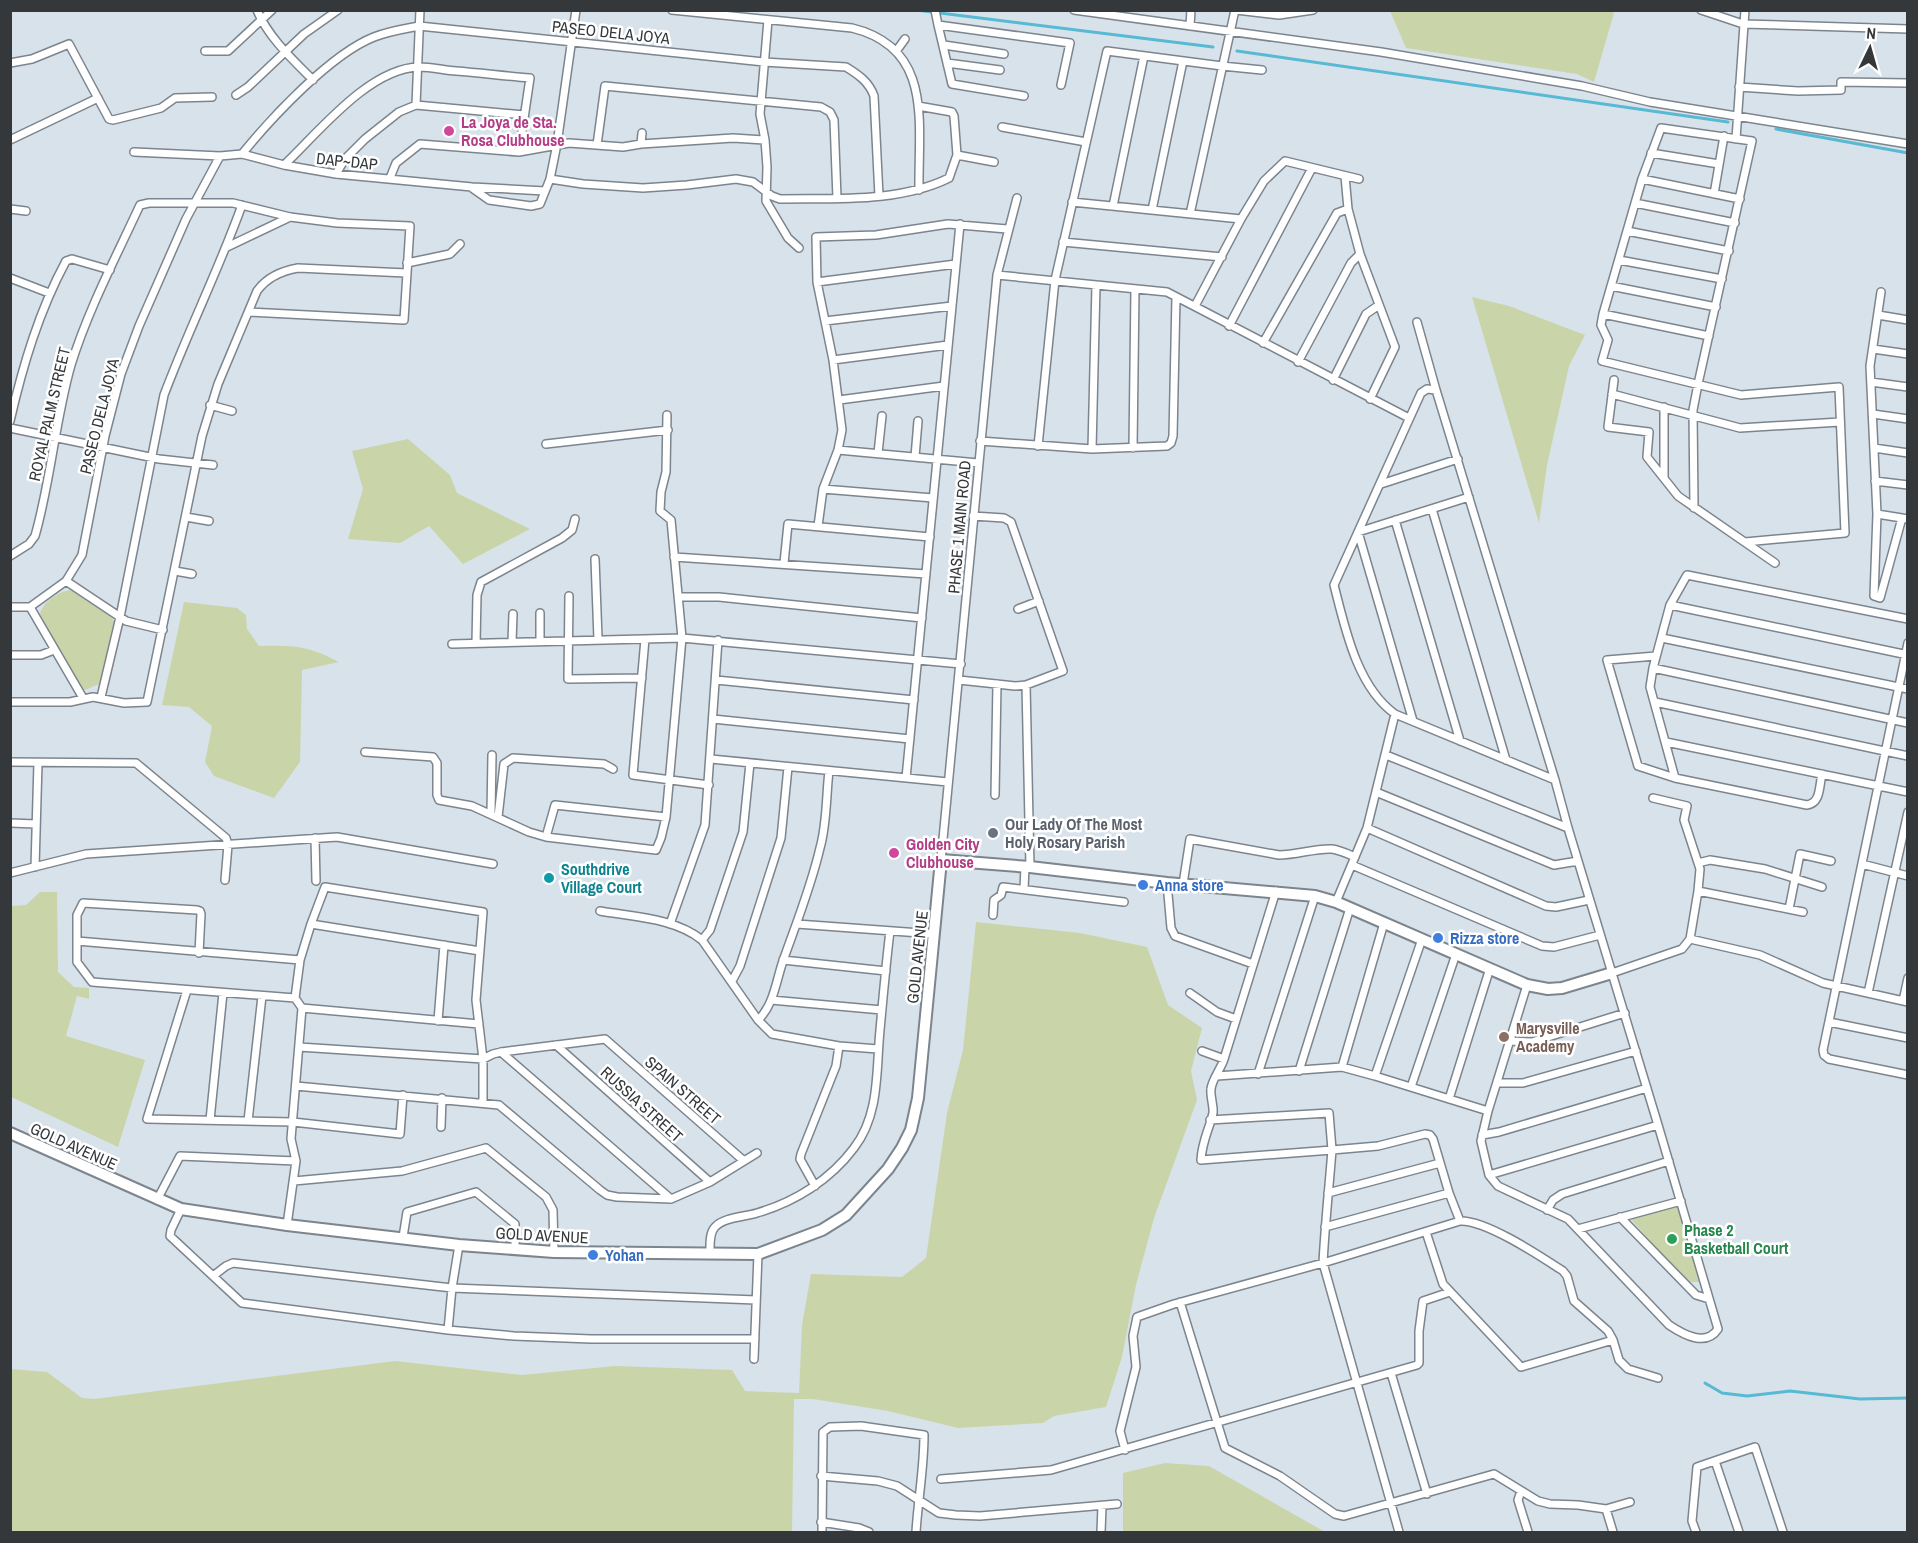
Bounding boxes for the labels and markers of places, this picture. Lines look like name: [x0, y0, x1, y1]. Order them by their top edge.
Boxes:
place label: La Joya de Sta. Rosa Clubhouse: [461, 111, 565, 151]
marker: La Joya de Sta. Rosa Clubhouse: [442, 124, 456, 138]
place label: Our Lady Of The Most Holy Rosary Parish: [1005, 813, 1143, 853]
marker: Our Lady Of The Most Holy Rosary Parish: [986, 826, 1000, 840]
place label: Golden City Clubhouse: [906, 833, 980, 873]
marker: Golden City Clubhouse: [887, 846, 901, 860]
place label: Southdrive Village Court: [561, 858, 642, 898]
marker: Southdrive Village Court: [542, 871, 556, 885]
place label: Anna store: [1155, 874, 1224, 896]
marker: Anna store: [1136, 878, 1150, 892]
place label: Rizza store: [1450, 927, 1519, 949]
marker: Rizza store: [1431, 931, 1445, 945]
place label: Marysville Academy: [1516, 1017, 1579, 1057]
marker: Marysville Academy: [1497, 1030, 1511, 1044]
place label: Phase 2 Basketball Court: [1684, 1219, 1789, 1259]
marker: Phase 2 Basketball Court: [1665, 1232, 1679, 1246]
place label: Yohan: [605, 1244, 644, 1266]
marker: Yohan: [586, 1248, 600, 1262]

